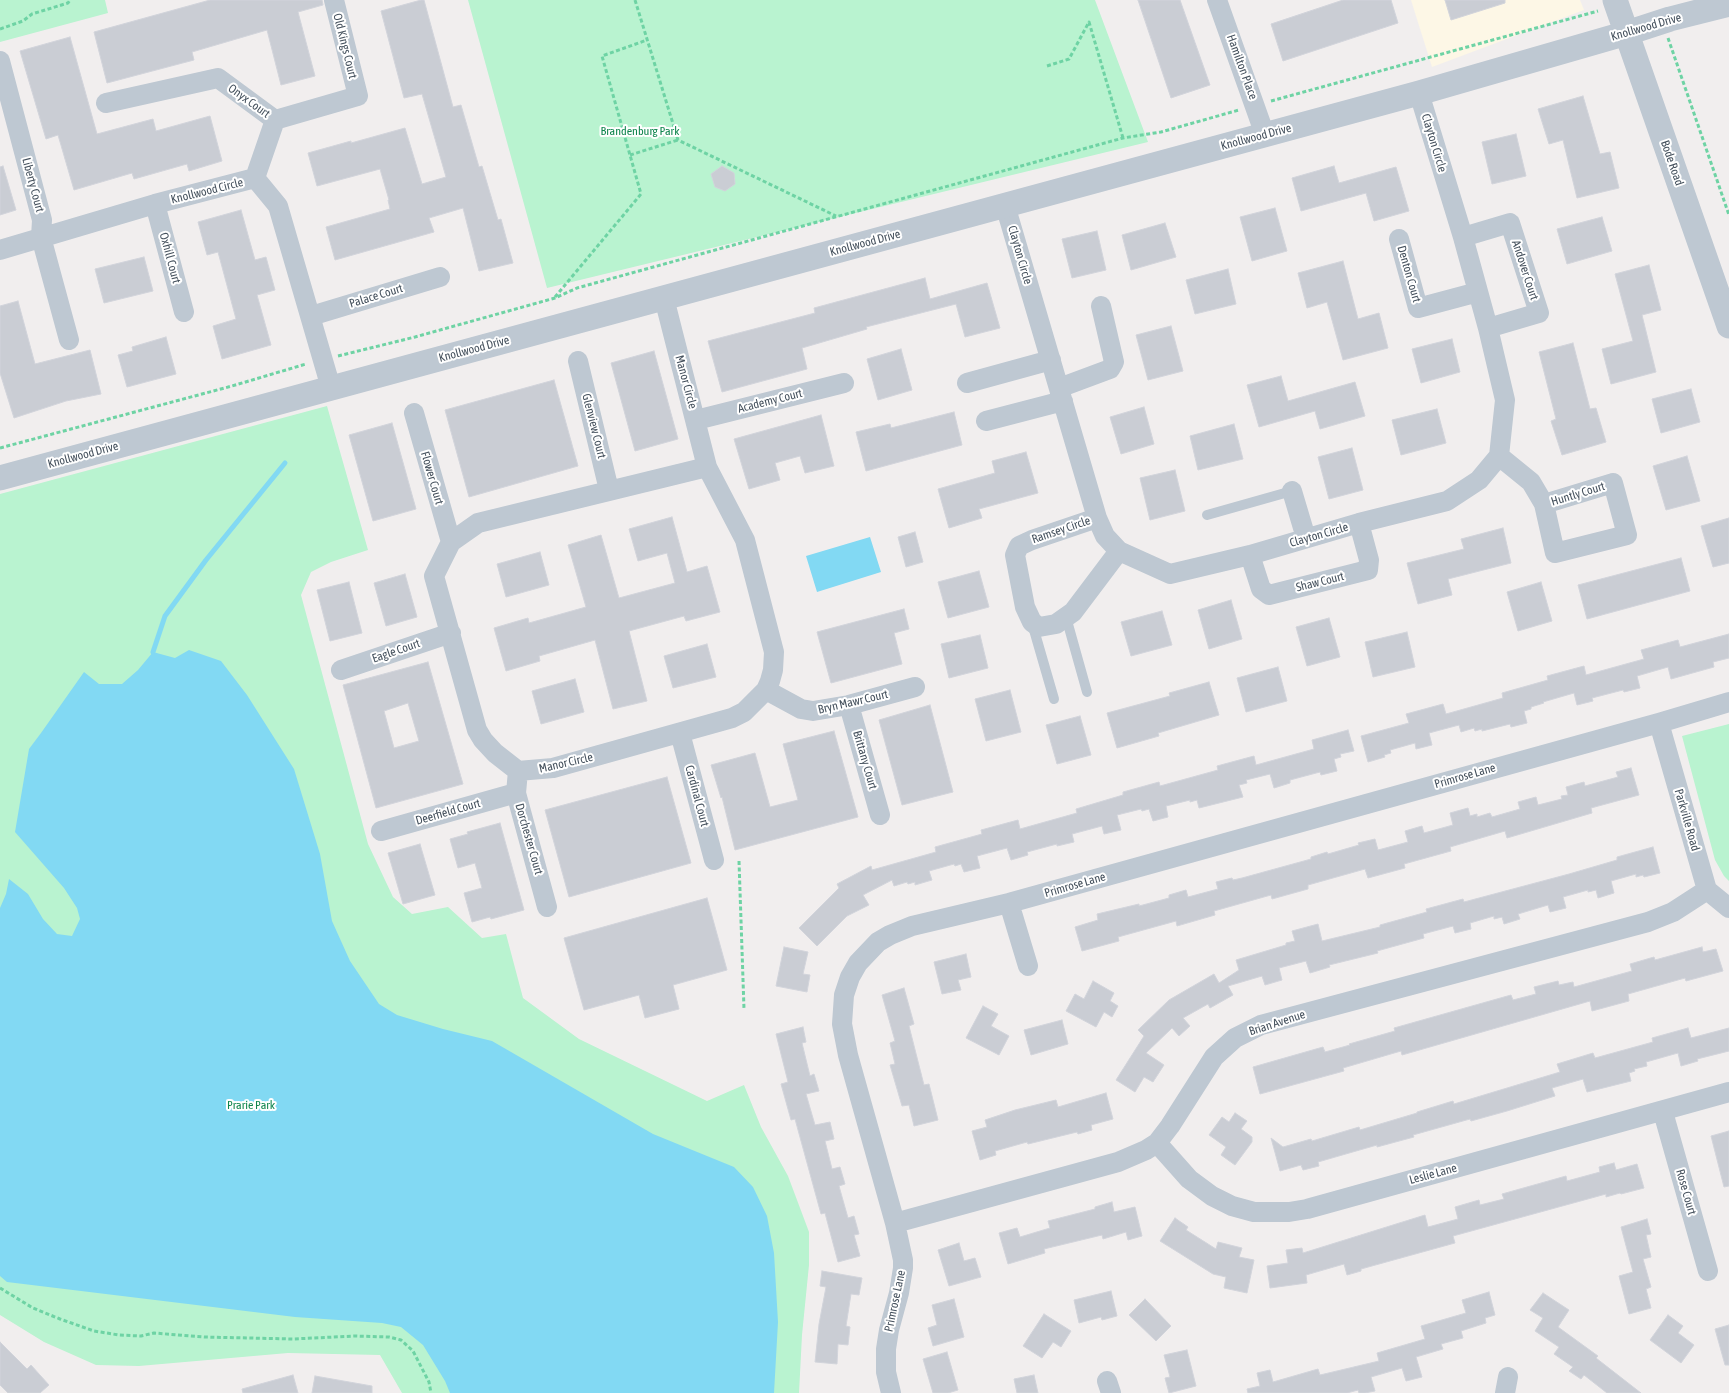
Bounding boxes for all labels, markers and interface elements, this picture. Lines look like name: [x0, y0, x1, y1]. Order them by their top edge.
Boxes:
street label: Knollwood Drive: [1609, 10, 1683, 44]
street label: Old Kings Court: [330, 12, 360, 80]
street label: Hamilton Place: [1224, 33, 1260, 101]
street label: Onyx Court: [225, 81, 273, 121]
street label: Clayton Circle: [1418, 112, 1450, 174]
street label: Knollwood Drive: [1219, 121, 1293, 153]
park label: Brandenburg Park: [601, 124, 679, 138]
street label: Bode Road: [1658, 138, 1686, 188]
street label: Liberty Court: [19, 156, 47, 214]
street label: Knollwood Circle: [169, 175, 245, 207]
street label: Clayton Circle: [1005, 224, 1035, 286]
street label: Knollwood Drive: [828, 227, 902, 259]
street label: Oxhill Court: [156, 231, 184, 285]
street label: Andover Court: [1509, 238, 1541, 302]
street label: Denton Court: [1394, 244, 1424, 304]
street label: Palace Court: [347, 281, 405, 311]
street label: Knollwood Drive: [437, 333, 511, 365]
street label: Manor Circle: [672, 354, 700, 410]
street label: Academy Court: [736, 386, 804, 416]
street label: Glenview Court: [579, 392, 609, 460]
street label: Knollwood Drive: [46, 439, 120, 471]
street label: Flower Court: [418, 450, 446, 506]
street label: Huntly Court: [1549, 479, 1607, 509]
street label: Ramsey Circle: [1030, 513, 1092, 547]
street label: Clayton Circle: [1288, 520, 1350, 550]
street label: Shaw Court: [1295, 569, 1345, 595]
street label: Eagle Court: [370, 636, 422, 666]
street label: Bryn Mawr Court: [817, 687, 889, 717]
street label: Brittany Court: [850, 729, 880, 791]
street label: Manor Circle: [538, 750, 594, 776]
street label: Primrose Lane: [1433, 760, 1497, 792]
street label: Cardinal Court: [682, 764, 712, 828]
street label: Parkville Road: [1671, 787, 1703, 853]
street label: Deerfield Court: [414, 796, 482, 828]
street label: Dorchester Court: [512, 802, 546, 876]
street label: Primrose Lane: [1043, 869, 1107, 901]
street label: Brian Avenue: [1247, 1007, 1307, 1039]
park label: Prarie Park: [227, 1098, 275, 1112]
street label: Leslie Lane: [1408, 1161, 1458, 1187]
street label: Rose Court: [1673, 1168, 1699, 1216]
street label: Primrose Lane: [881, 1269, 909, 1333]

